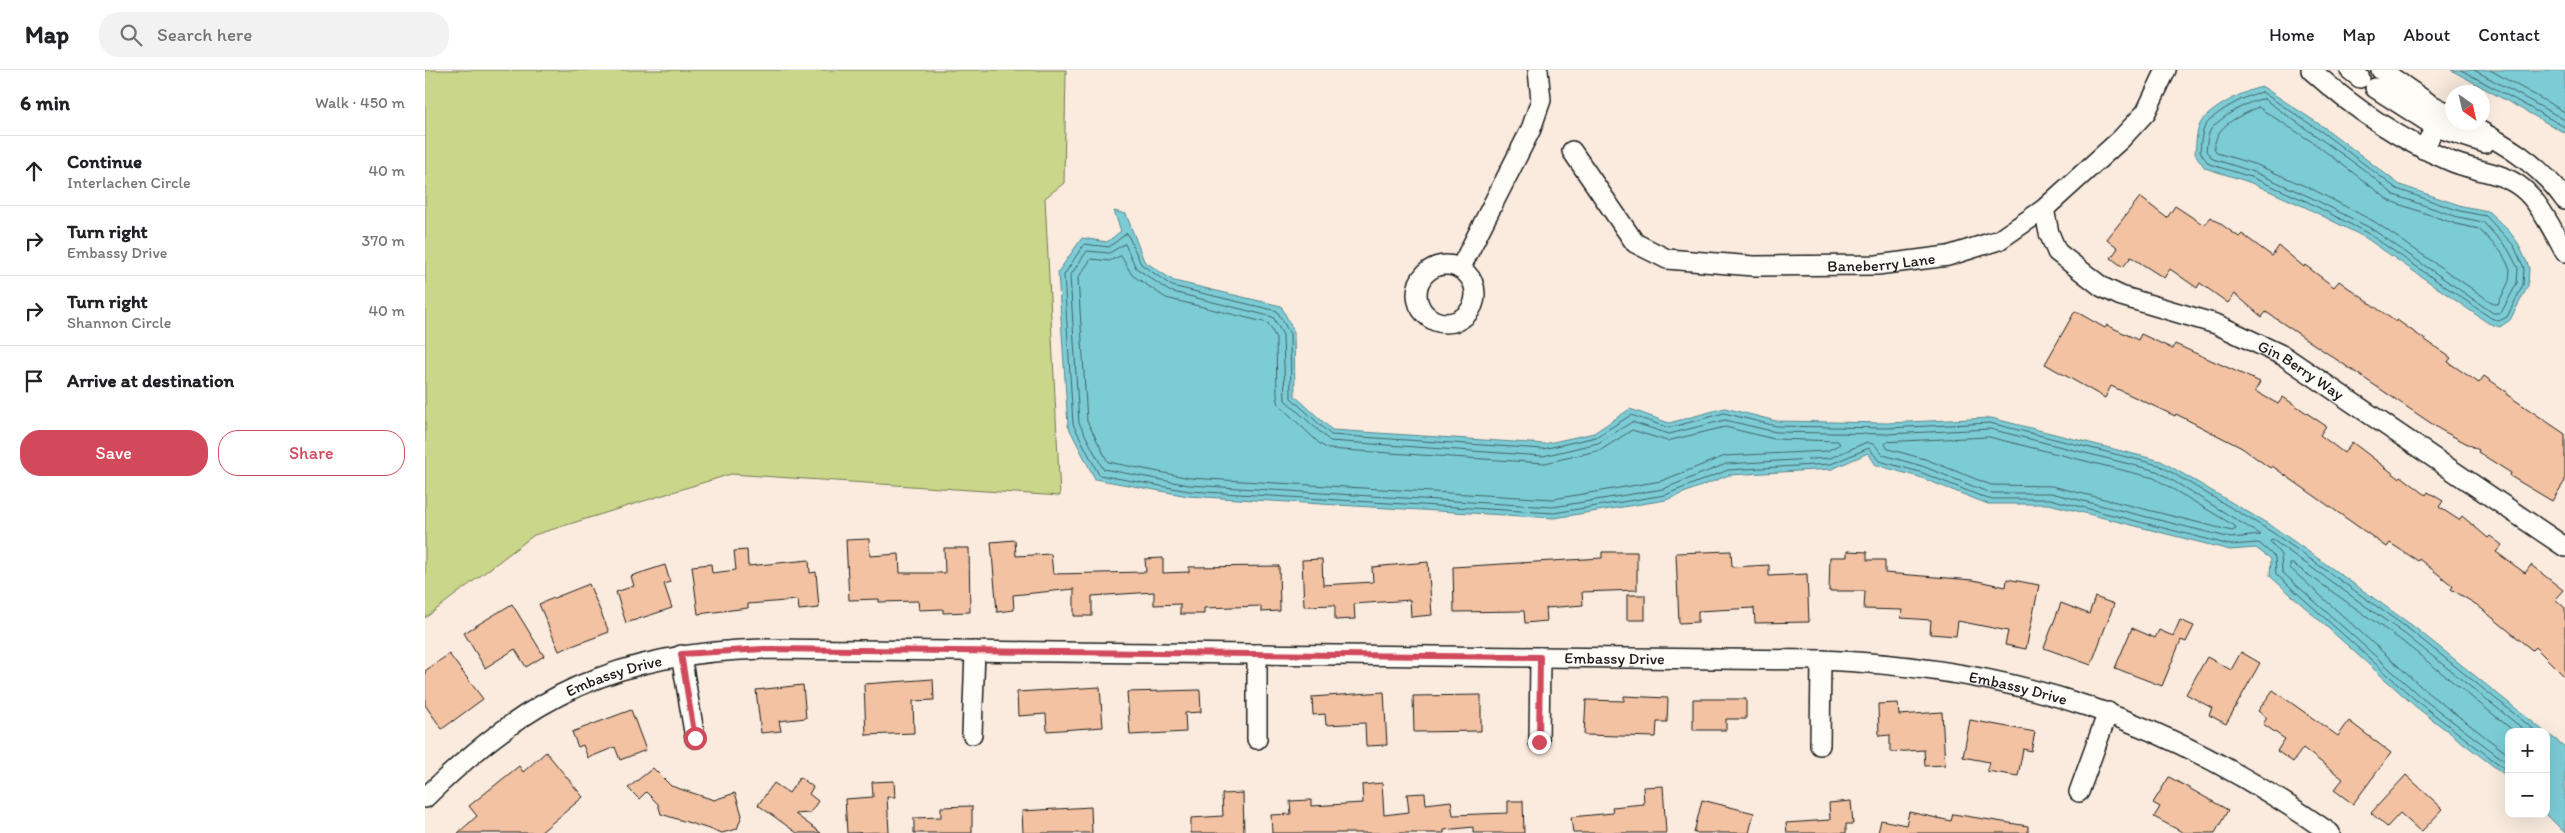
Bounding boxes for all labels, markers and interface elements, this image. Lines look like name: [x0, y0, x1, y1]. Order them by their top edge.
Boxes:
search box: [99, 12, 449, 57]
text: Map: [25, 20, 69, 49]
icon: search: [117, 21, 145, 49]
text: Search here: [157, 23, 252, 46]
text: Home: [2269, 24, 2315, 46]
text: Map: [2343, 24, 2376, 46]
text: About: [2404, 24, 2450, 46]
text: Contact: [2478, 24, 2540, 46]
north arrow: [2445, 85, 2490, 130]
text: 6 min: [20, 90, 70, 115]
text: Walk · 450 m: [315, 93, 405, 112]
text: Continue: [67, 150, 142, 173]
icon: ahead: [20, 157, 48, 185]
text: 40 m: [368, 161, 405, 180]
text: Interlachen Circle: [67, 173, 191, 192]
text: Turn right: [67, 220, 148, 243]
icon: right: [20, 227, 48, 255]
text: 370 m: [361, 231, 405, 250]
text: Embassy Drive: [67, 243, 167, 262]
street label: Baneberry Lane: [1827, 249, 1936, 275]
text: Turn right: [67, 290, 148, 313]
icon: right: [20, 297, 48, 325]
text: 40 m: [368, 301, 405, 320]
text: Shannon Circle: [67, 313, 171, 332]
street label: Gin Berry Way: [2255, 336, 2348, 404]
icon: arrive: [20, 367, 48, 395]
text: Arrive at destination: [67, 369, 234, 392]
button: Save: [20, 430, 208, 476]
button: Share: [218, 430, 405, 476]
street label: Embassy Drive: [1564, 648, 1665, 668]
street label: Embassy Drive: [563, 651, 664, 701]
street label: Embassy Drive: [1968, 667, 2070, 709]
route start: [684, 727, 707, 750]
map controls: [2505, 728, 2550, 818]
button: +: [2505, 728, 2550, 773]
route end: [1528, 731, 1551, 754]
button: −: [2505, 773, 2550, 818]

